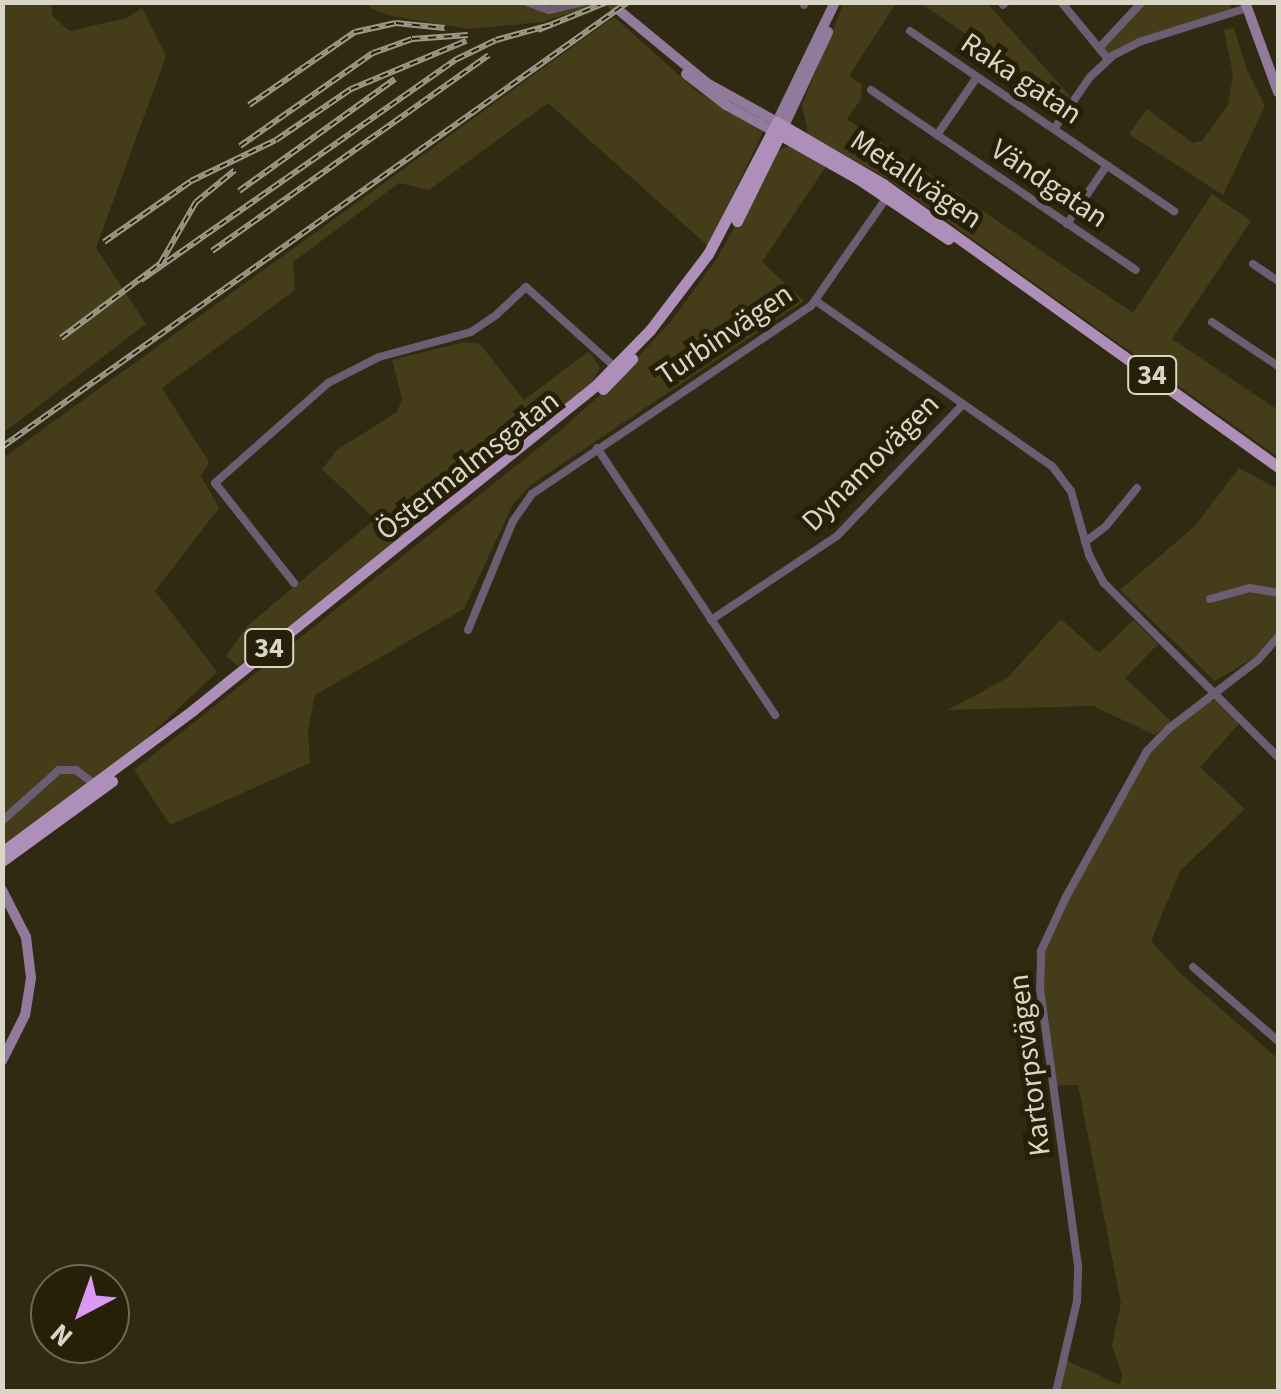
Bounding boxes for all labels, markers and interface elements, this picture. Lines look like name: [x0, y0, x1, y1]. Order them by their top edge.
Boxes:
street label: Raka gatan: [954, 25, 1088, 133]
street label: Metallvägen: [843, 123, 989, 237]
street label: Vändgatan: [984, 132, 1114, 236]
street label: Turbinvägen: [650, 276, 800, 394]
road number: 34: [1127, 352, 1177, 398]
street label: Östermalmsgatan: [369, 383, 567, 549]
street label: Dynamovägen: [795, 387, 947, 539]
road number: 34: [244, 625, 294, 671]
street label: Kartorpsvägen: [1001, 972, 1059, 1158]
north arrow: [30, 1264, 130, 1364]
text: N: [41, 1314, 82, 1356]

